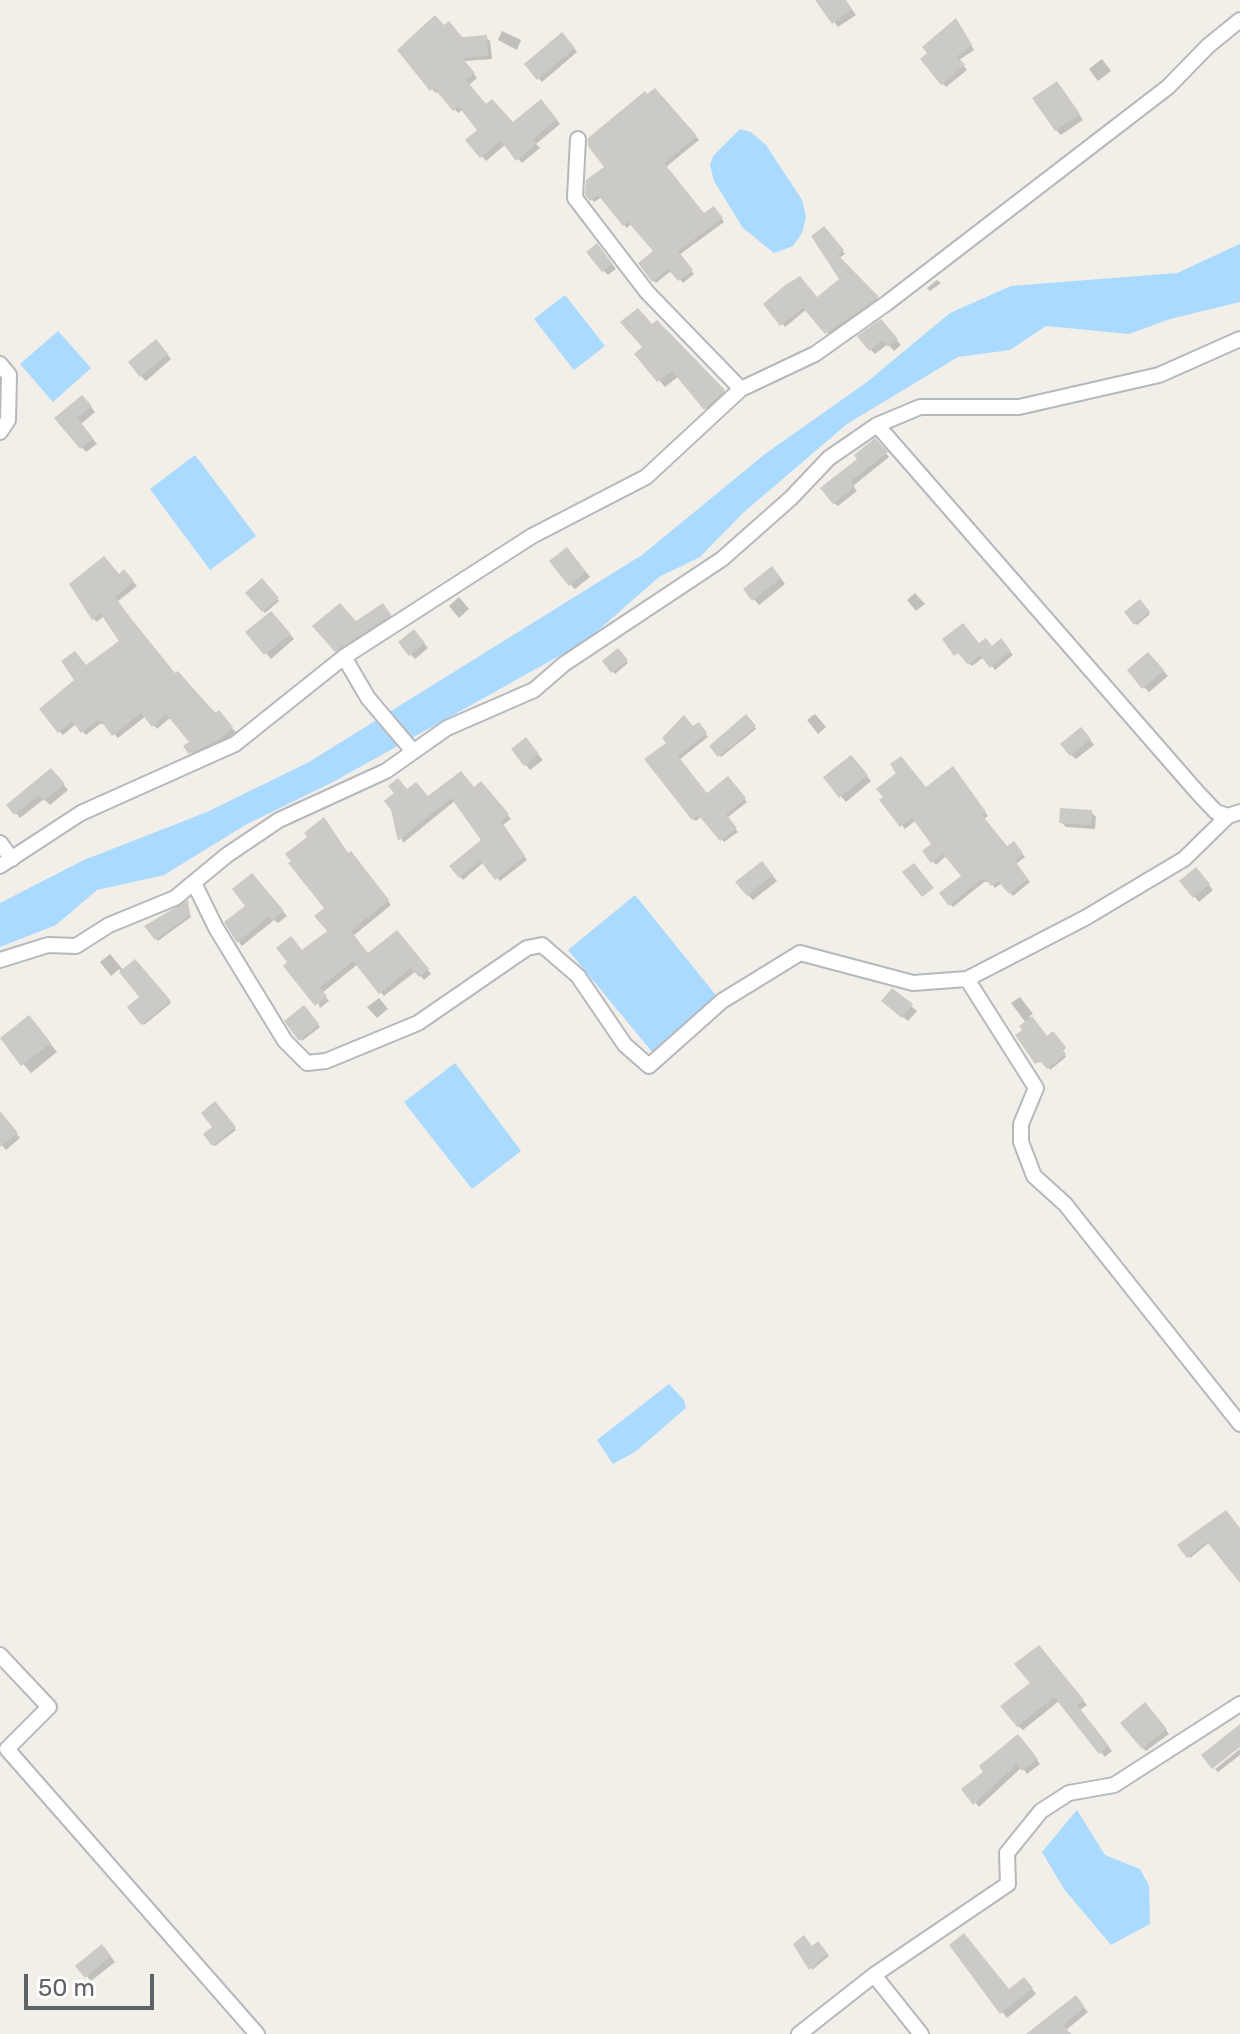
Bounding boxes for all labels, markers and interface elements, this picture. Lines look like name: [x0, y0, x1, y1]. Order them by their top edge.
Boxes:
scale bar: [28, 1958, 158, 2008]
text: 50 m: [38, 1974, 95, 2002]

